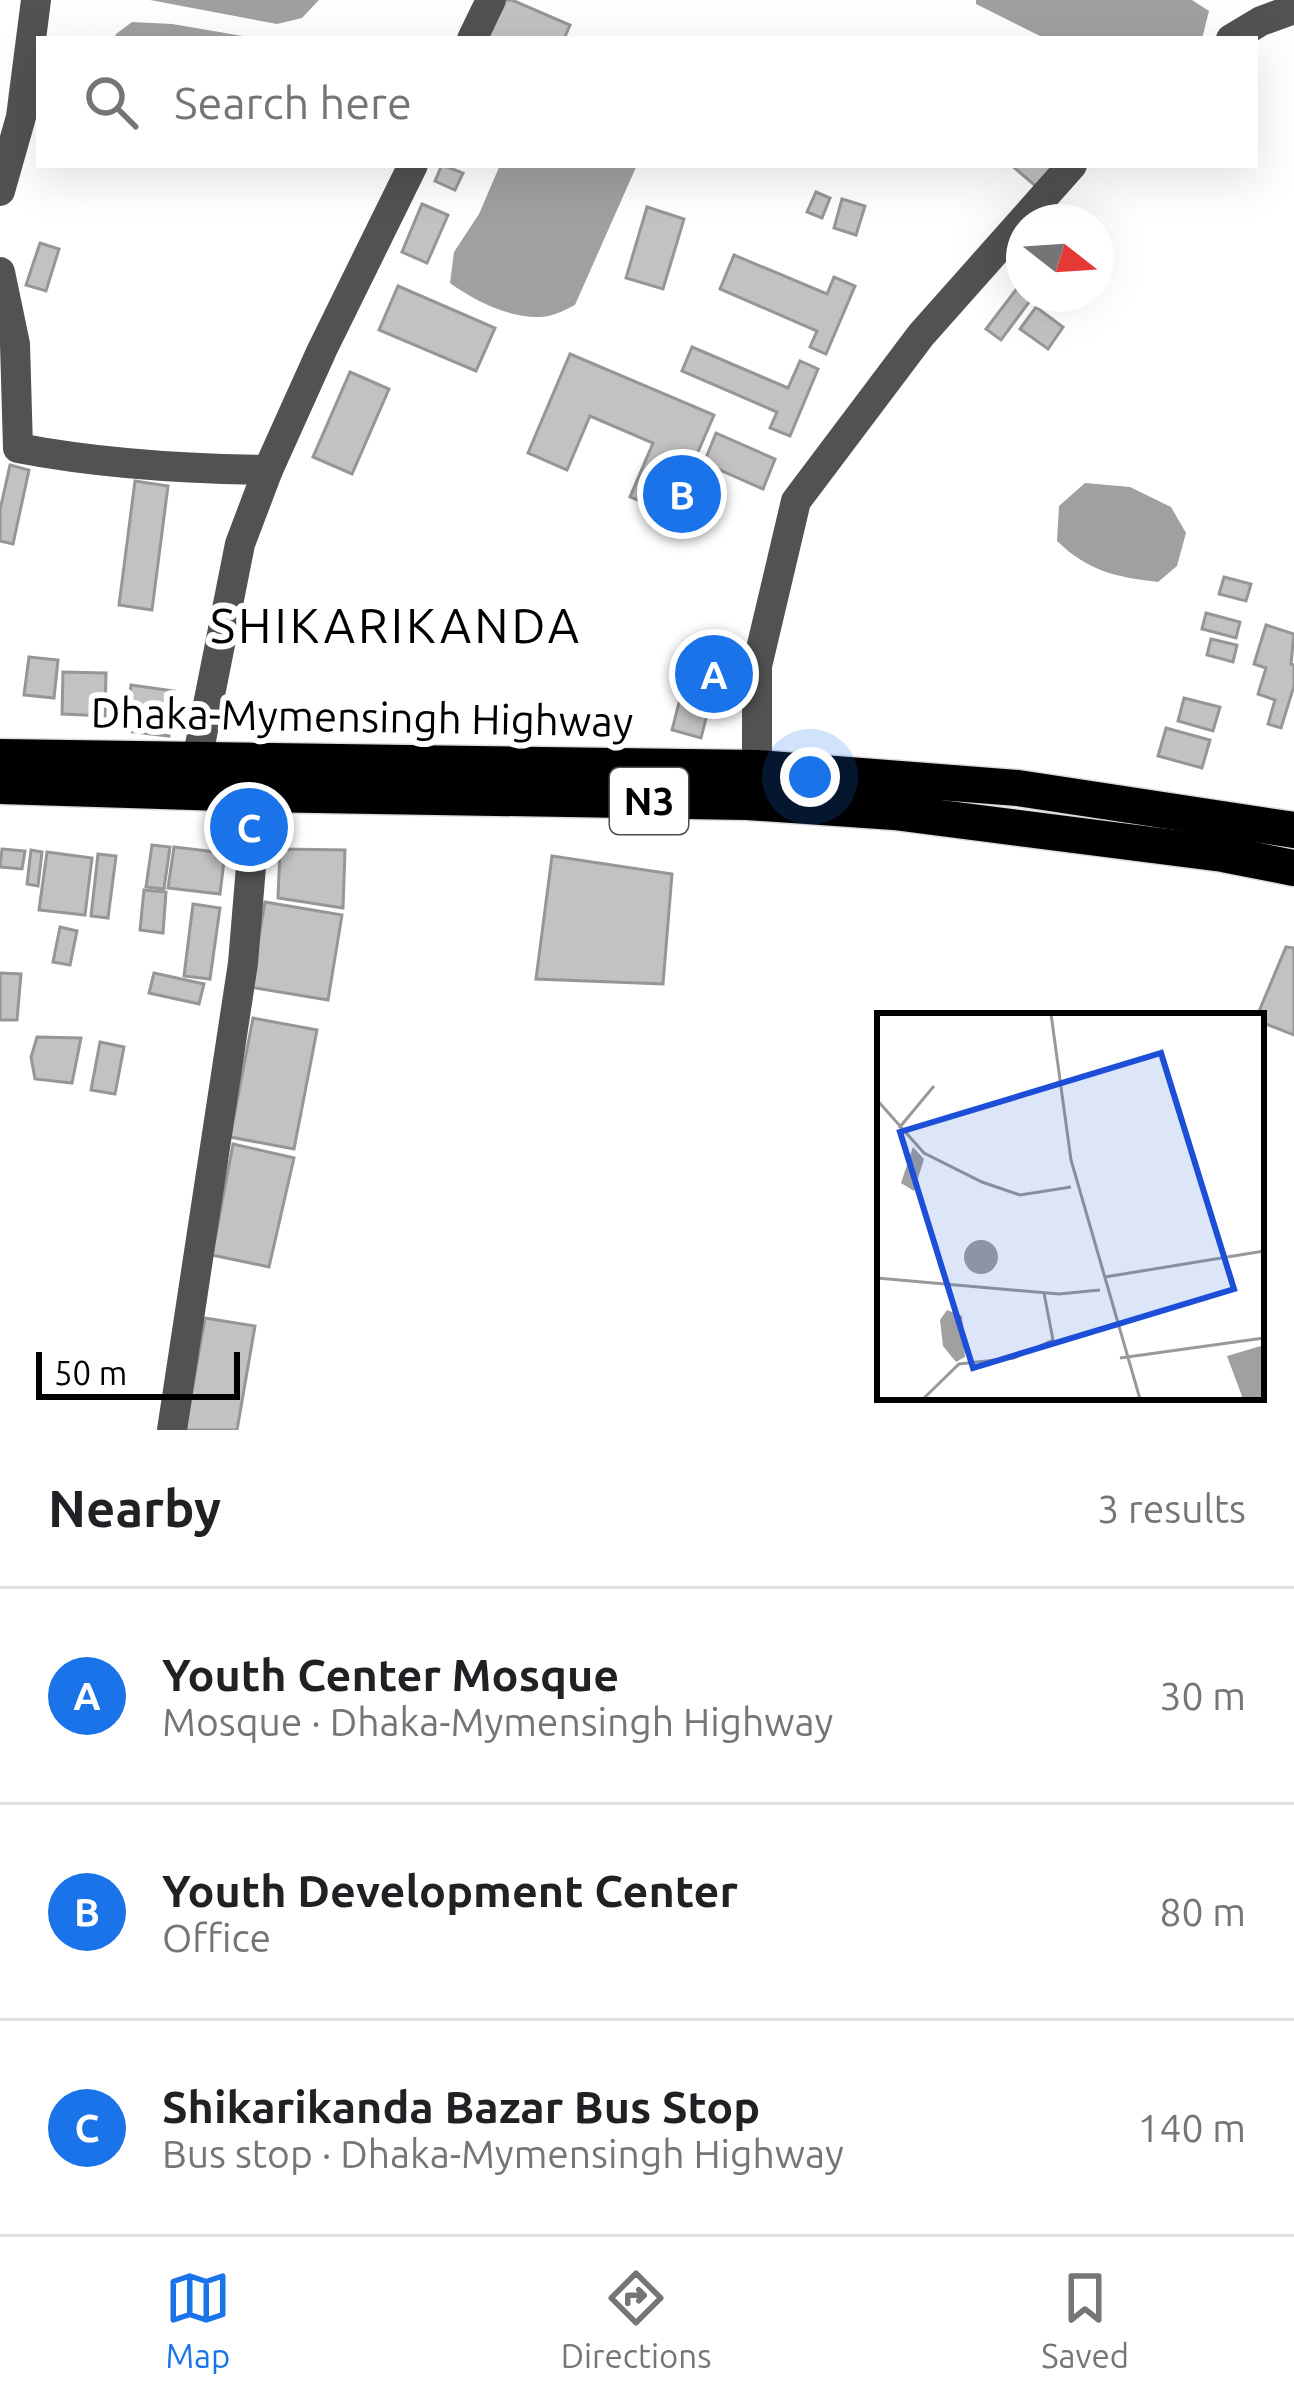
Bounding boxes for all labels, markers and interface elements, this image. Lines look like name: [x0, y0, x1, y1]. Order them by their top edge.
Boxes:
search box: [36, 36, 1258, 168]
icon: search: [78, 69, 144, 135]
text: Search here: [174, 77, 412, 128]
north arrow: [1006, 204, 1114, 312]
pin: B: [643, 449, 721, 539]
district label: SHIKARIKANDA: [210, 598, 582, 652]
pin: A: [675, 629, 753, 719]
street label: Dhaka-Mymensingh Highway: [90, 688, 634, 745]
your location: [780, 747, 840, 807]
road number: N3: [610, 768, 688, 834]
pin: C: [210, 782, 288, 872]
inset map: [877, 1013, 1264, 1400]
scale bar: [36, 1346, 240, 1399]
text: 50 m: [54, 1354, 127, 1391]
text: Nearby: [48, 1479, 221, 1537]
text: 3 results: [1097, 1487, 1246, 1530]
text: Youth Center Mosque: [162, 1649, 619, 1700]
text: A: [73, 1674, 101, 1717]
text: 30 m: [1159, 1674, 1246, 1717]
text: Mosque · Dhaka-Mymensingh Highway: [162, 1700, 833, 1743]
text: Youth Development Center: [162, 1865, 738, 1916]
text: B: [74, 1890, 100, 1933]
text: 80 m: [1159, 1890, 1246, 1933]
text: Office: [162, 1916, 271, 1959]
text: Shikarikanda Bazar Bus Stop: [162, 2081, 760, 2132]
text: C: [75, 2106, 99, 2149]
text: 140 m: [1137, 2106, 1246, 2149]
text: Bus stop · Dhaka-Mymensingh Highway: [162, 2132, 844, 2175]
tab: Map: [165, 2265, 231, 2374]
tab: Directions: [561, 2265, 711, 2374]
tab: Saved: [1041, 2265, 1129, 2374]

